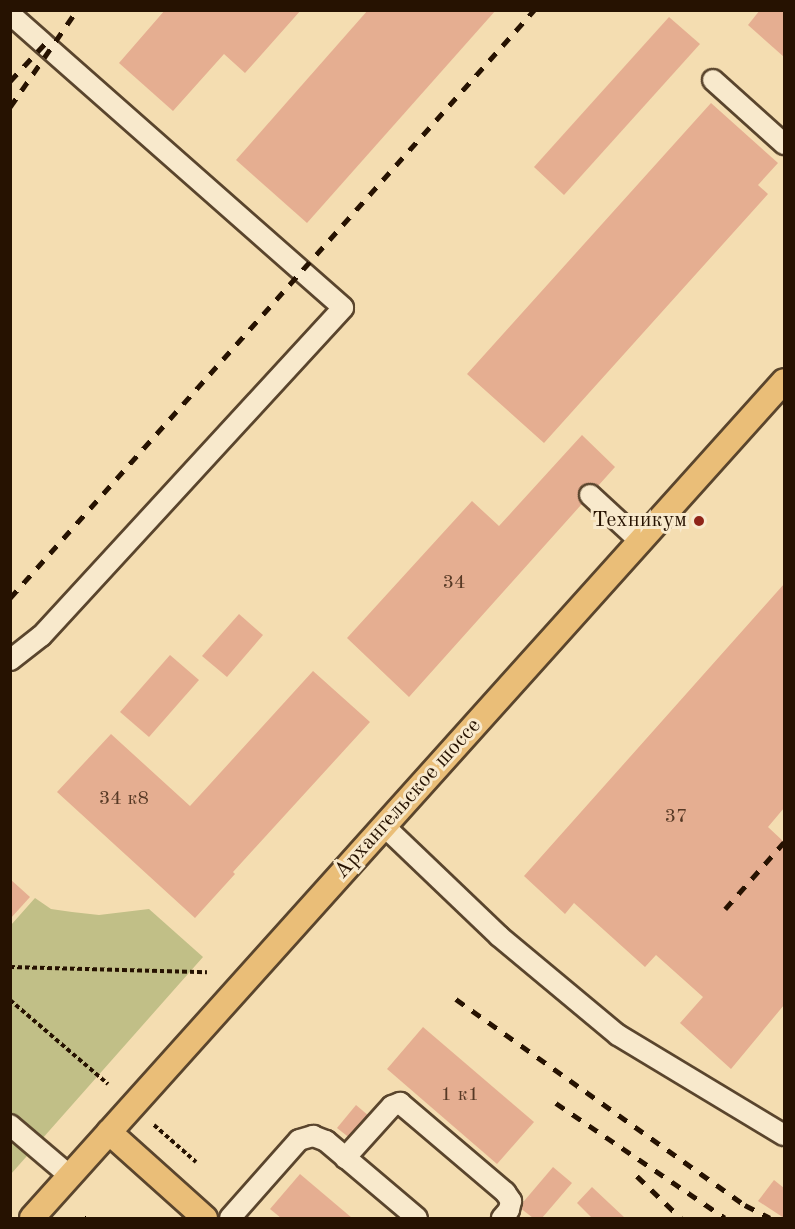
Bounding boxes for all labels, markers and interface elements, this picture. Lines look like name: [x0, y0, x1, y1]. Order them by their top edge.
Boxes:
place label: Техникум: [592, 508, 687, 534]
marker: Техникум: [692, 514, 706, 528]
house number: 34: [442, 571, 466, 595]
street label: Архангельское шоссе: [329, 713, 487, 885]
house number: 34 к8: [99, 787, 149, 811]
house number: 37: [664, 805, 688, 829]
house number: 1 к1: [441, 1083, 479, 1107]

